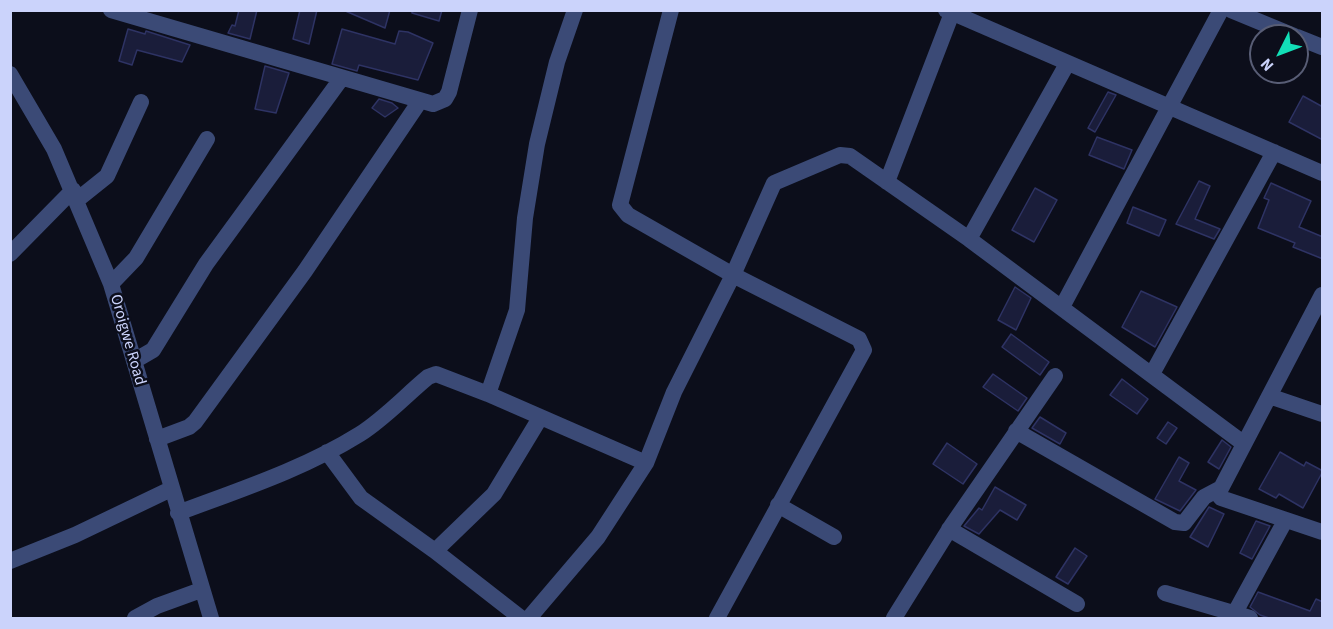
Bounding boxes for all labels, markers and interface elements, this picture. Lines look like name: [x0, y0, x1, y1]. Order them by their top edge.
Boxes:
north arrow: [1249, 24, 1309, 84]
text: N: [1255, 53, 1279, 76]
street label: Oroigwe Road: [105, 292, 149, 388]

